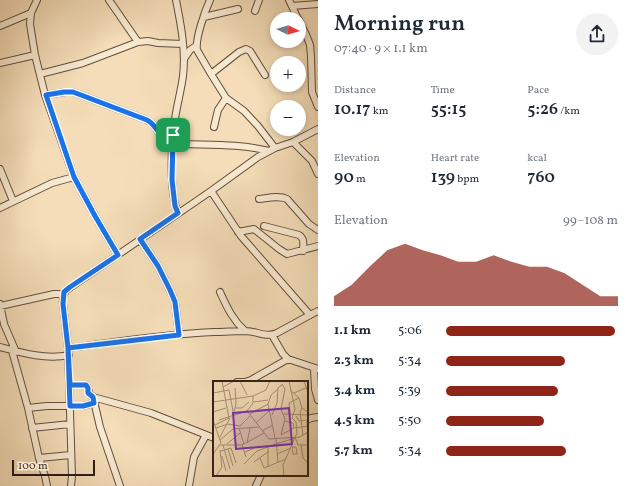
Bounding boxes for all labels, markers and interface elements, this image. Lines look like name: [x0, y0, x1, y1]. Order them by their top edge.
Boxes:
text: Morning run: [334, 9, 465, 40]
north arrow: [270, 12, 306, 48]
map controls: [270, 12, 306, 136]
button: share: [576, 13, 618, 55]
text: 07:40 · 9 × 1.1 km: [334, 40, 428, 58]
button: +: [270, 56, 306, 92]
text: Distance: [334, 83, 376, 98]
text: Time: [431, 83, 455, 98]
text: Pace: [527, 83, 549, 98]
text: 10.17: [334, 98, 371, 121]
text: 55:15: [431, 98, 466, 121]
text: 5:26: [527, 98, 558, 121]
button: −: [270, 100, 306, 136]
text: km: [371, 104, 388, 119]
text: /km: [558, 104, 580, 119]
pin: [156, 118, 190, 152]
icon: arrive: [162, 124, 184, 146]
text: Elevation: [334, 151, 380, 166]
text: Heart rate: [431, 151, 479, 166]
text: kcal: [527, 151, 547, 166]
text: 90: [334, 166, 354, 189]
text: 139: [431, 166, 455, 189]
text: 760: [527, 166, 555, 189]
text: m: [354, 172, 366, 187]
text: bpm: [455, 172, 479, 187]
text: Elevation: [334, 212, 388, 230]
text: 99–108 m: [563, 212, 618, 230]
text: 1.1 km: [334, 322, 371, 340]
text: 5:06: [398, 322, 422, 340]
text: 2.3 km: [334, 352, 374, 370]
text: 5:34: [398, 352, 422, 370]
inset map: [213, 381, 308, 476]
text: 3.4 km: [334, 382, 375, 400]
text: 5:39: [398, 382, 420, 400]
text: 4.5 km: [334, 412, 375, 430]
text: 5:50: [398, 412, 421, 430]
text: 5.7 km: [334, 442, 373, 460]
text: 5:34: [398, 442, 422, 460]
scale bar: [12, 458, 95, 477]
text: 100 m: [18, 459, 48, 474]

